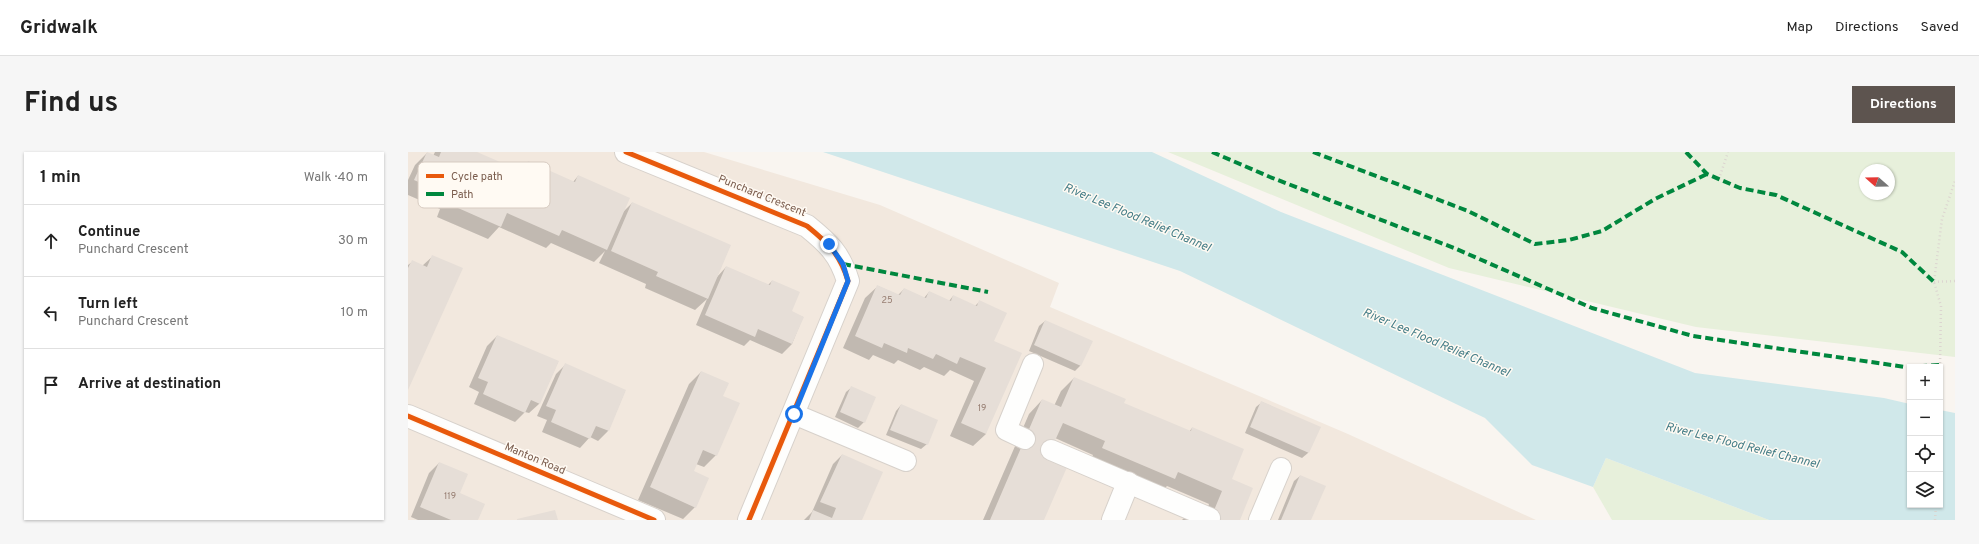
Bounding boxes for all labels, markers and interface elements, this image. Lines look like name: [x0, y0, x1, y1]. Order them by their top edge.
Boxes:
text: Gridwalk: [20, 16, 98, 40]
text: Map: [1787, 19, 1813, 36]
text: Directions: [1835, 19, 1899, 36]
text: Saved: [1921, 19, 1959, 36]
text: Find us: [24, 86, 118, 122]
button: Directions: [1852, 86, 1955, 123]
legend: [418, 162, 550, 208]
north arrow: [1859, 164, 1895, 200]
text: 1 min: [40, 167, 81, 189]
text: Walk · 40 m: [304, 170, 368, 186]
text: Cycle path: [451, 170, 503, 184]
street label: Punchard Crescent: [716, 172, 808, 220]
water label: River Lee Flood Relief Channel: [1061, 180, 1214, 257]
text: Path: [451, 188, 473, 202]
text: Continue: [78, 223, 140, 242]
icon: ahead: [40, 230, 62, 252]
text: 30 m: [338, 233, 368, 249]
route end: [820, 235, 838, 253]
text: Punchard Crescent: [78, 242, 189, 258]
text: Turn left: [78, 295, 138, 314]
house number: 25: [881, 295, 893, 306]
icon: left: [40, 302, 62, 324]
text: 10 m: [341, 305, 368, 321]
water label: River Lee Flood Relief Channel: [1360, 305, 1513, 382]
text: Punchard Crescent: [78, 314, 189, 330]
map controls: [1907, 364, 1943, 508]
button: +: [1907, 364, 1943, 400]
icon: arrive: [40, 374, 62, 396]
text: Arrive at destination: [78, 375, 221, 394]
button: −: [1907, 400, 1943, 436]
house number: 19: [978, 403, 986, 414]
route start: [785, 405, 803, 423]
water label: River Lee Flood Relief Channel: [1663, 419, 1821, 473]
button: locate: [1907, 436, 1943, 472]
street label: Manton Road: [502, 440, 568, 478]
button: layers: [1907, 472, 1943, 508]
house number: 119: [444, 491, 456, 502]

